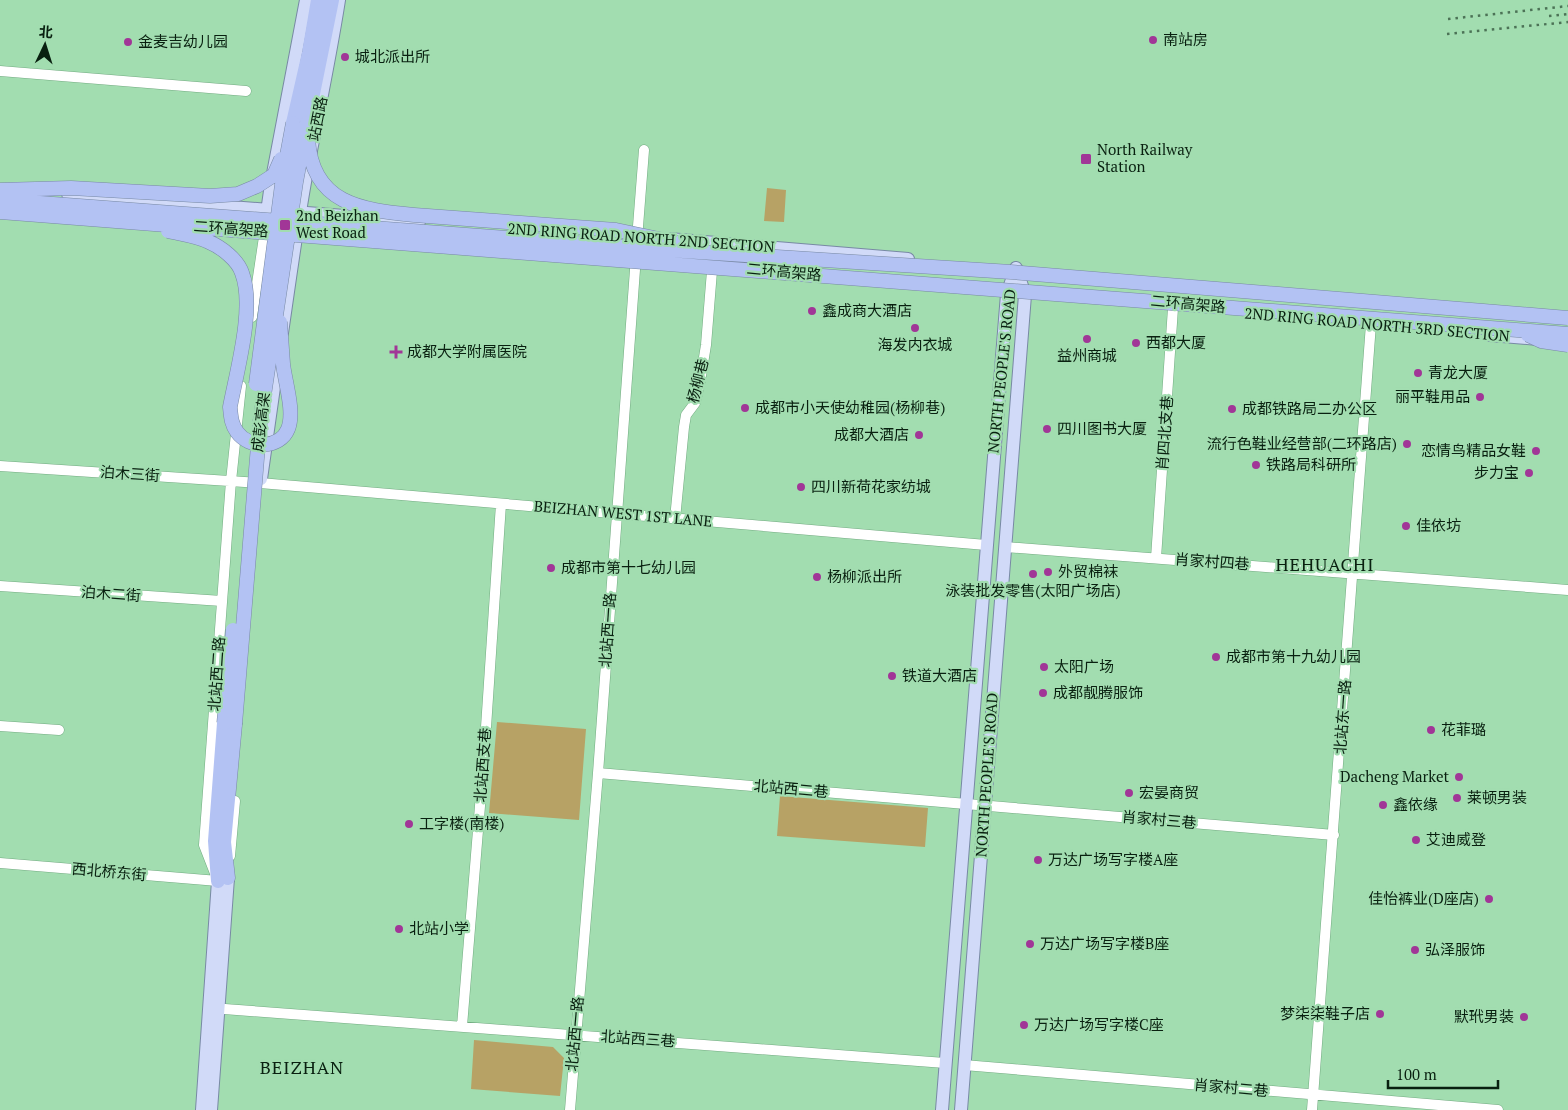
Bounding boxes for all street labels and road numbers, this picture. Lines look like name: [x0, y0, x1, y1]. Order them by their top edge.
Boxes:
street label: 站西路: [303, 95, 331, 143]
street label: 二环高架路: [193, 215, 269, 241]
street label: 2ND RING ROAD NORTH 2ND SECTION: [507, 218, 775, 256]
street label: 二环高架路: [746, 258, 822, 284]
street label: NORTH PEOPLE'S ROAD: [982, 288, 1020, 454]
street label: 二环高架路: [1150, 290, 1226, 316]
street label: 2ND RING ROAD NORTH 3RD SECTION: [1244, 302, 1511, 346]
street label: 杨柳巷: [682, 356, 712, 405]
street label: 成彭高架: [246, 391, 274, 453]
street label: 肖四北支巷: [1151, 395, 1177, 471]
street label: 泊木三街: [99, 461, 161, 485]
street label: BEIZHAN WEST 1ST LANE: [533, 495, 713, 531]
street label: 肖家村四巷: [1174, 548, 1250, 574]
street label: 泊木二街: [80, 581, 142, 605]
street label: 北站西一路: [594, 592, 620, 668]
street label: 北站西二路: [203, 636, 229, 712]
street label: 北站东一路: [1329, 679, 1355, 755]
street label: NORTH PEOPLE'S ROAD: [970, 692, 1002, 858]
street label: 北站西支巷: [469, 727, 495, 803]
street label: 北站西二巷: [753, 775, 829, 801]
street label: 肖家村三巷: [1121, 806, 1197, 832]
street label: 西北桥东街: [71, 858, 147, 884]
street label: 北站西一路: [561, 996, 587, 1072]
street label: 北站西三巷: [600, 1025, 676, 1051]
street label: 肖家村二巷: [1193, 1074, 1269, 1100]

